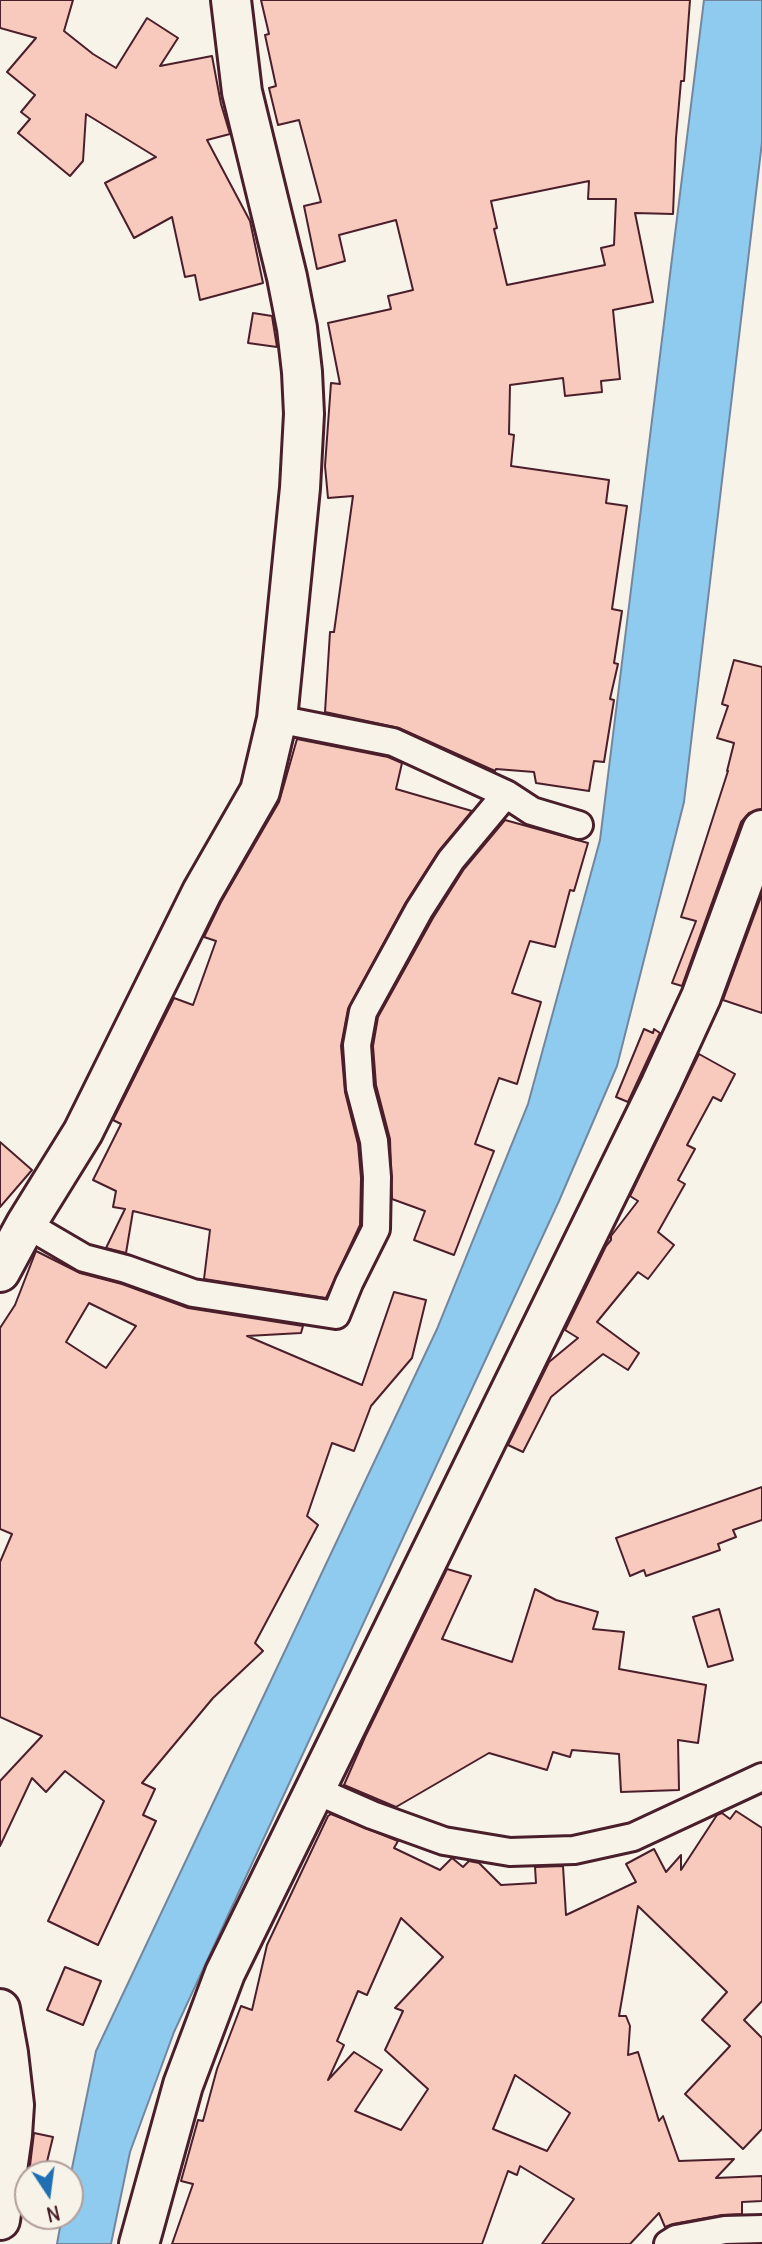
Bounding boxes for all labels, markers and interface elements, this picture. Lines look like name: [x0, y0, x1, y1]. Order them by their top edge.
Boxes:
north arrow: [14, 2160, 84, 2230]
text: N: [44, 2200, 62, 2227]

